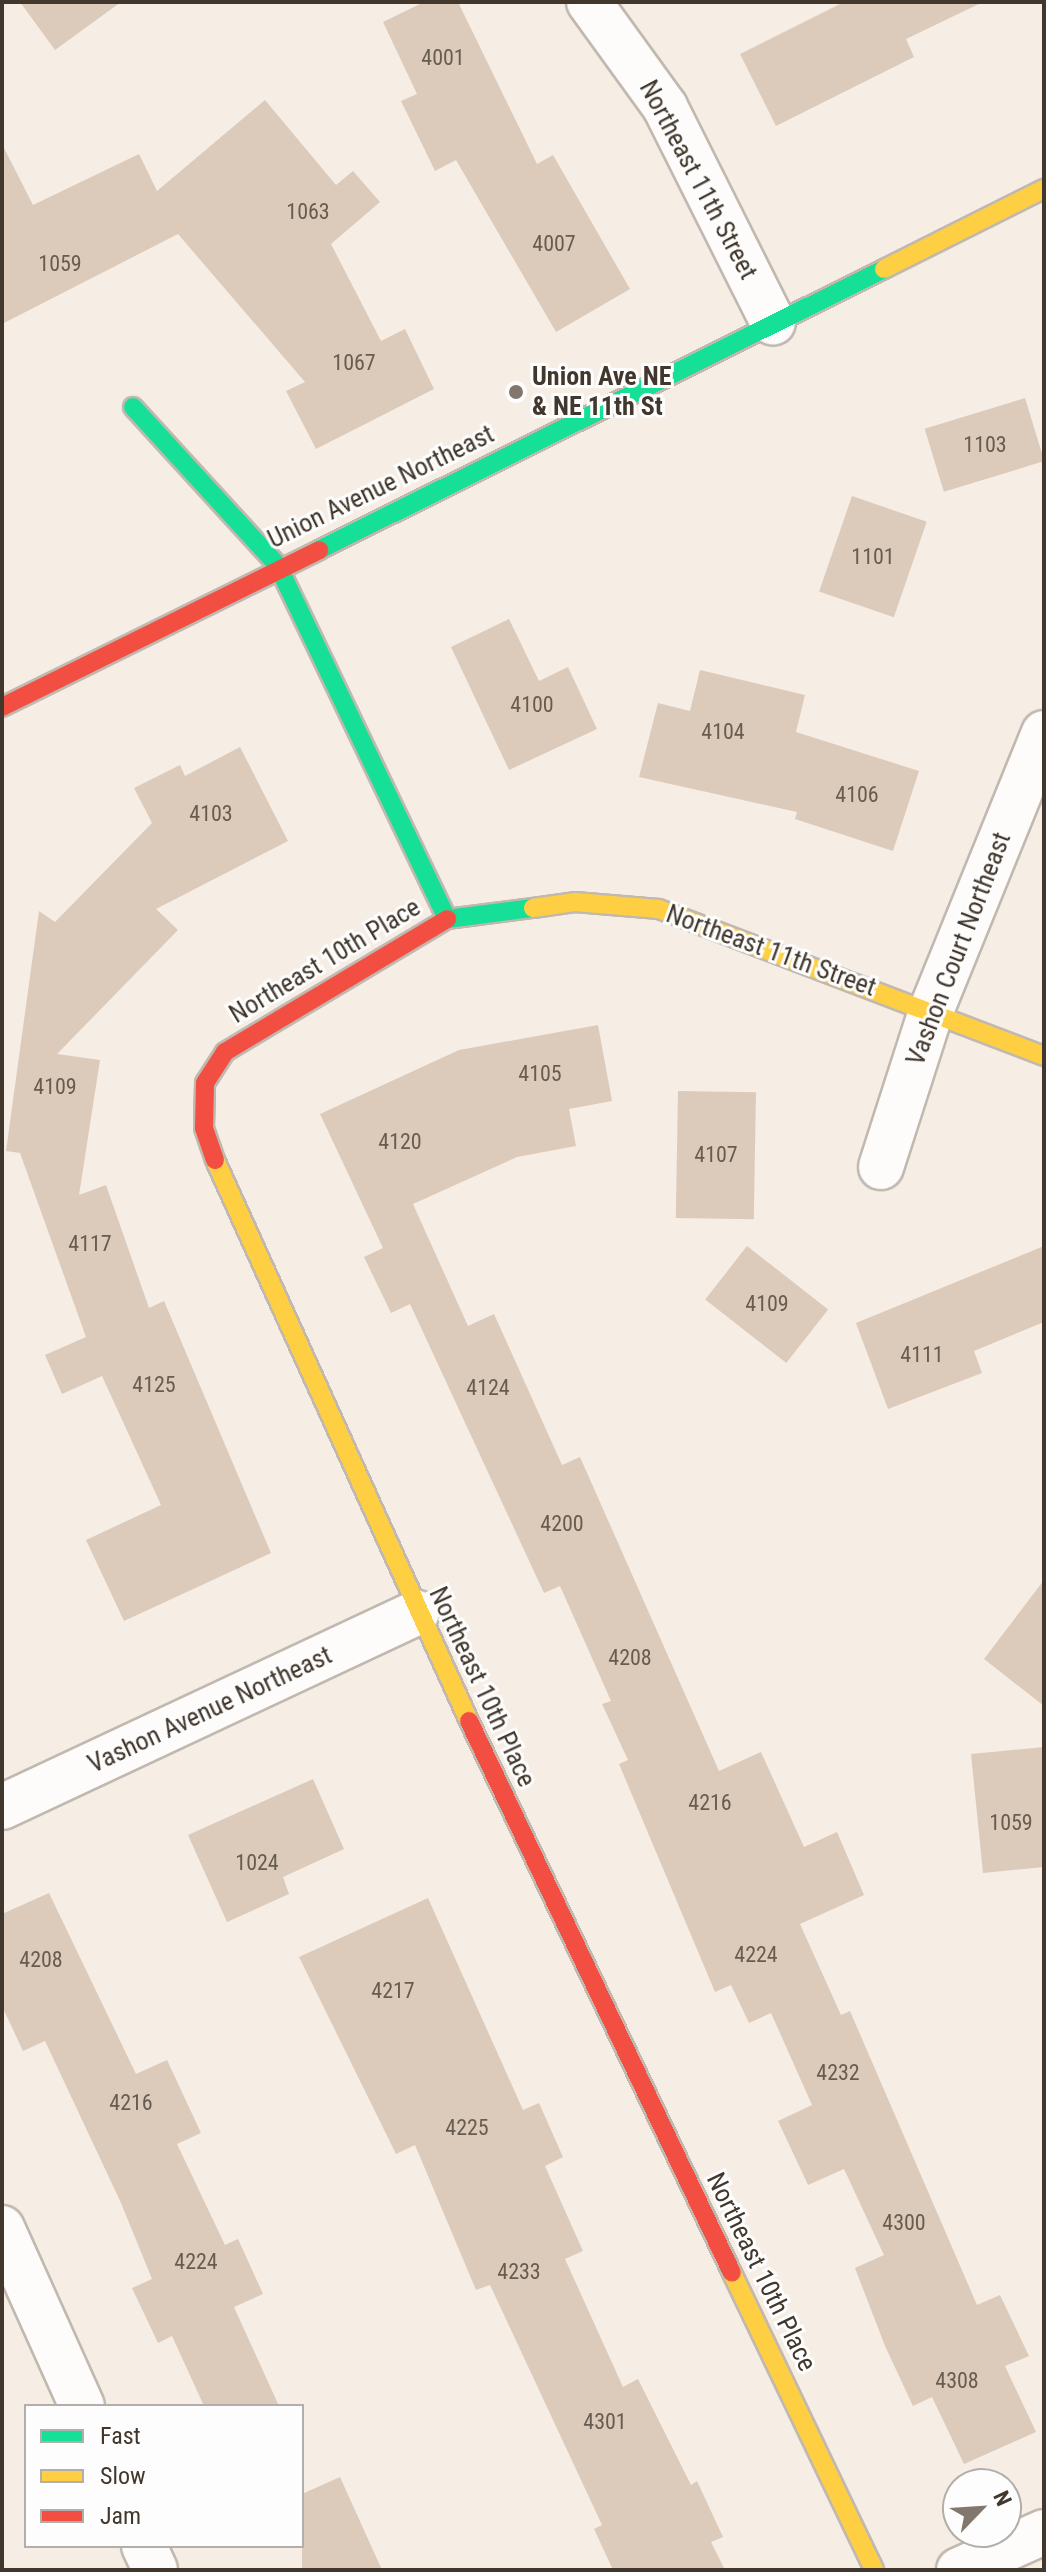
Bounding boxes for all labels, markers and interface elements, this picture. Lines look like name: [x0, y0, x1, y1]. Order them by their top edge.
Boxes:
house number: 4001: [421, 45, 465, 71]
street label: Northeast 11th Street: [632, 75, 764, 285]
house number: 1063: [286, 199, 330, 225]
house number: 4007: [532, 231, 576, 257]
house number: 1059: [38, 251, 82, 277]
house number: 1067: [332, 350, 376, 376]
place label: Union Ave NE & NE 11th St: [532, 361, 671, 422]
marker: Union Ave NE & NE 11th St: [507, 383, 525, 401]
street label: Union Avenue Northeast: [263, 419, 499, 555]
house number: 1103: [963, 432, 1007, 458]
house number: 1101: [851, 544, 895, 570]
house number: 4100: [510, 692, 554, 718]
house number: 4104: [701, 719, 745, 745]
house number: 4106: [835, 782, 879, 808]
house number: 4103: [189, 801, 233, 827]
street label: Vashon Court Northeast: [900, 828, 1018, 1070]
street label: Northeast 10th Place: [224, 892, 426, 1030]
street label: Northeast 11th Street: [662, 899, 880, 1003]
house number: 4105: [518, 1061, 562, 1087]
house number: 4109: [33, 1074, 77, 1100]
house number: 4120: [378, 1129, 422, 1155]
house number: 4107: [694, 1142, 738, 1168]
house number: 4117: [68, 1231, 112, 1257]
house number: 4109: [745, 1291, 789, 1317]
house number: 4111: [900, 1342, 944, 1368]
house number: 4125: [132, 1372, 176, 1398]
house number: 4124: [466, 1375, 510, 1401]
house number: 4200: [540, 1511, 584, 1537]
street label: Northeast 10th Place: [422, 1582, 542, 1792]
street label: Vashon Avenue Northeast: [83, 1640, 337, 1780]
house number: 4208: [608, 1645, 652, 1671]
house number: 4216: [688, 1790, 732, 1816]
house number: 1059: [989, 1810, 1033, 1836]
house number: 1024: [235, 1850, 279, 1876]
house number: 4224: [734, 1942, 778, 1968]
house number: 4208: [19, 1947, 63, 1973]
house number: 4217: [371, 1978, 415, 2004]
house number: 4232: [816, 2060, 860, 2086]
house number: 4216: [109, 2090, 153, 2116]
house number: 4225: [445, 2115, 489, 2141]
street label: Northeast 10th Place: [699, 2168, 823, 2376]
house number: 4300: [882, 2210, 926, 2236]
house number: 4224: [174, 2249, 218, 2275]
house number: 4233: [497, 2259, 541, 2285]
house number: 4308: [935, 2368, 979, 2394]
legend: [24, 2404, 304, 2548]
house number: 4301: [583, 2409, 627, 2435]
text: Fast: [100, 2422, 141, 2450]
text: Slow: [100, 2462, 146, 2490]
north arrow: [942, 2468, 1022, 2548]
text: N: [988, 2487, 1017, 2510]
text: Jam: [100, 2502, 141, 2530]

